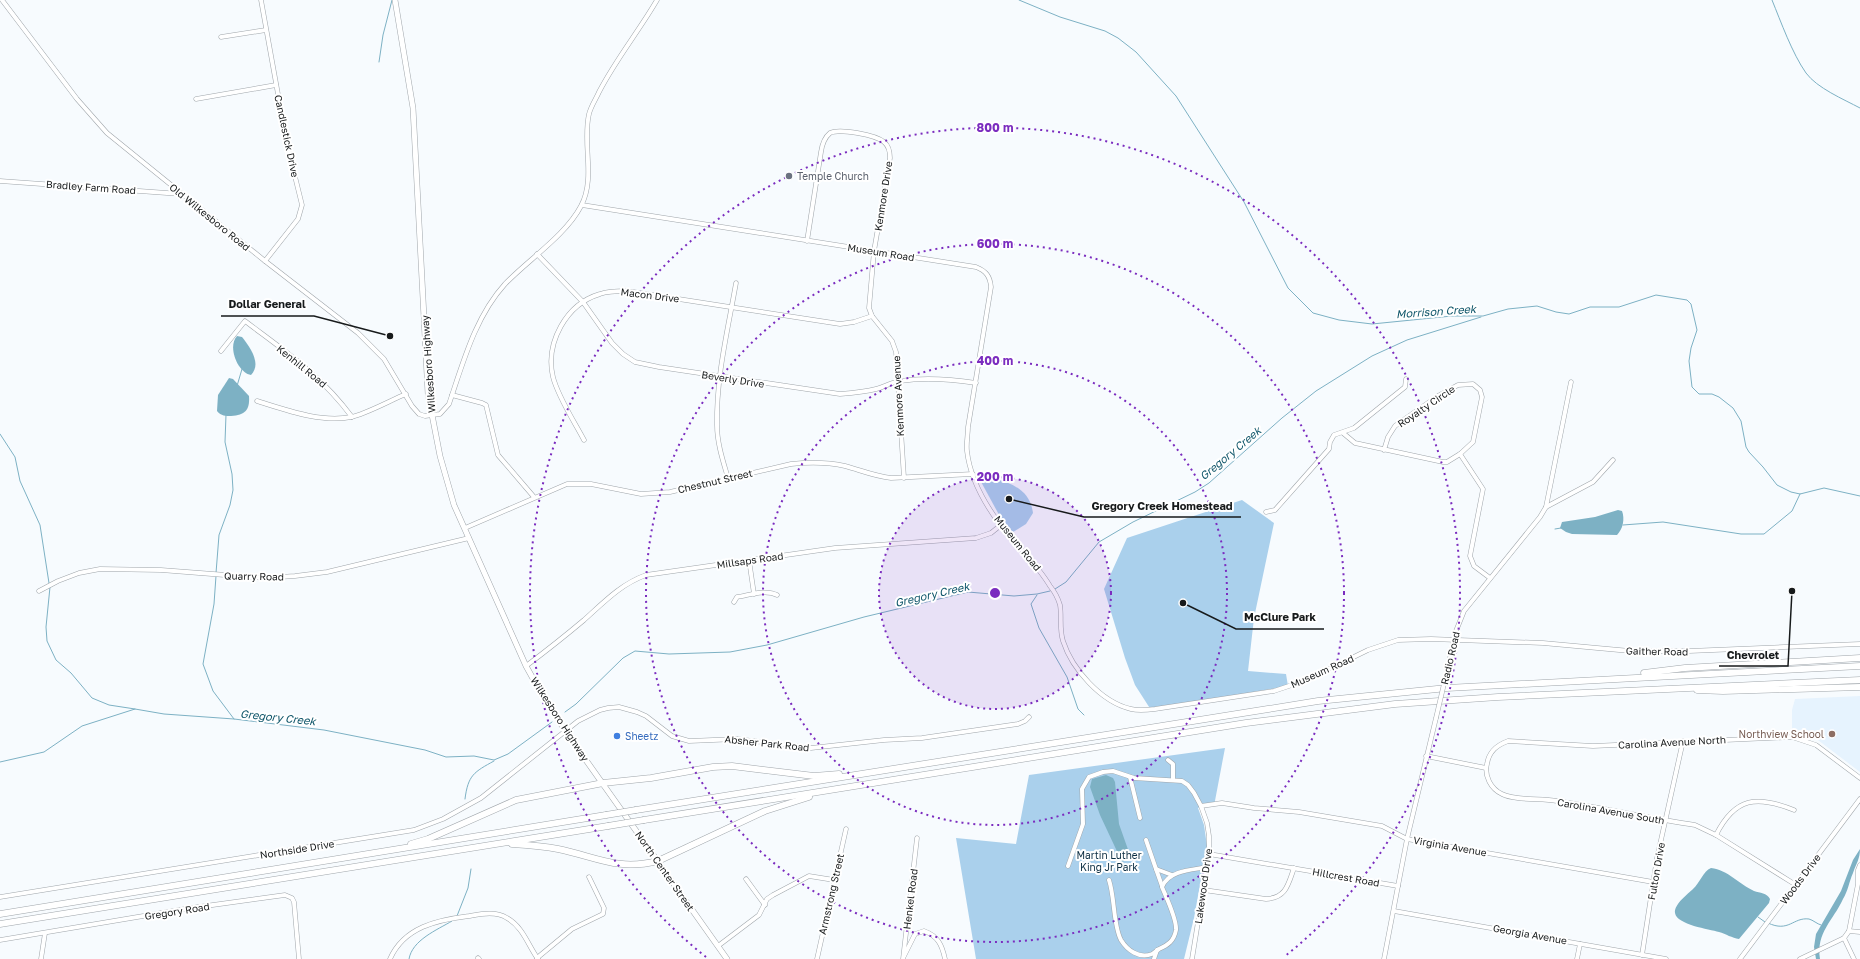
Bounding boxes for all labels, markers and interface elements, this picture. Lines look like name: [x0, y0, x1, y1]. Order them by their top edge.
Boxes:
street label: Candlestick Drive: [272, 94, 302, 179]
text: 800 m: [977, 120, 1013, 135]
street label: Kenmore Drive: [872, 160, 894, 232]
place label: Temple Church: [797, 170, 869, 182]
marker: Temple Church: [784, 171, 794, 181]
street label: Bradley Farm Road: [46, 178, 136, 196]
street label: Old Wilkesboro Road: [167, 181, 253, 253]
text: 600 m: [977, 236, 1013, 251]
street label: Museum Road: [847, 241, 915, 263]
street label: Macon Drive: [620, 285, 680, 305]
callout: Dollar General: [221, 293, 314, 316]
text: Dollar General: [228, 297, 306, 310]
water label: Morrison Creek: [1396, 302, 1478, 320]
street label: Wilkesboro Highway: [419, 314, 437, 413]
street label: Kenhill Road: [275, 342, 329, 390]
text: 400 m: [977, 353, 1013, 368]
street label: Kenmore Avenue: [890, 355, 906, 437]
street label: Beverly Drive: [701, 368, 765, 390]
street label: Royalty Circle: [1395, 382, 1457, 430]
water label: Gregory Creek: [1197, 423, 1265, 483]
street label: Chestnut Street: [676, 467, 754, 495]
text: 200 m: [977, 469, 1013, 484]
callout: Gregory Creek Homestead: [1084, 494, 1241, 517]
text: Gregory Creek Homestead: [1091, 499, 1233, 512]
street label: Museum Road: [992, 513, 1044, 573]
street label: Millsaps Road: [716, 549, 784, 571]
street label: Quarry Road: [224, 569, 284, 583]
water label: Gregory Creek: [894, 579, 972, 610]
centre of rings: [988, 586, 1002, 600]
callout: McClure Park: [1236, 606, 1324, 629]
text: McClure Park: [1244, 610, 1317, 623]
street label: Radio Road: [1438, 630, 1462, 686]
callout: Chevrolet: [1719, 643, 1788, 666]
street label: Gaither Road: [1626, 644, 1688, 658]
text: Chevrolet: [1727, 648, 1780, 661]
street label: Museum Road: [1289, 652, 1355, 690]
street label: Wilkesboro Highway: [528, 675, 592, 764]
water label: Gregory Creek: [239, 707, 318, 729]
place label: Northview School: [1739, 728, 1824, 740]
marker: Northview School: [1827, 729, 1837, 739]
place label: Sheetz: [625, 730, 658, 742]
marker: Sheetz: [612, 731, 622, 741]
street label: Absher Park Road: [724, 733, 810, 753]
street label: Carolina Avenue North: [1618, 733, 1726, 751]
street label: Carolina Avenue South: [1556, 796, 1666, 826]
street label: North Center Street: [633, 829, 697, 913]
street label: Virginia Avenue: [1412, 834, 1488, 858]
street label: Northside Drive: [259, 837, 335, 861]
street label: Fulton Drive: [1645, 841, 1667, 901]
street label: Lakewood Drive: [1192, 847, 1214, 924]
park label: Martin Luther King Jr Park: [1076, 849, 1142, 873]
street label: Woods Drive: [1777, 851, 1823, 907]
street label: Armstrong Street: [816, 852, 846, 936]
street label: Hillcrest Road: [1312, 865, 1380, 889]
street label: Henkel Road: [900, 868, 920, 930]
street label: Gregory Road: [144, 900, 210, 922]
street label: Georgia Avenue: [1492, 922, 1568, 946]

